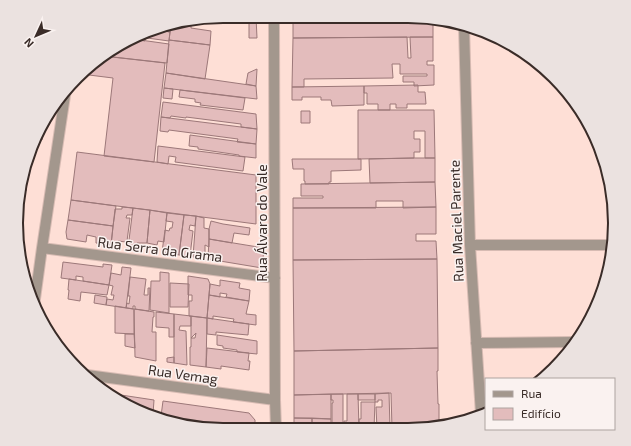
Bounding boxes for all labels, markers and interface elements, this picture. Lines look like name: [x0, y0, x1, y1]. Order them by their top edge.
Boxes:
north arrow: [16, 16, 56, 56]
text: N: [21, 36, 36, 51]
street label: Rua Maciel Parente: [445, 160, 467, 282]
street label: Rua Álvaro do Vale: [253, 164, 270, 282]
street label: Rua Serra da Grama: [97, 233, 223, 265]
street label: Rua Vemag: [147, 361, 219, 387]
legend: [485, 378, 615, 430]
text: Rua: [521, 386, 542, 400]
text: Edifício: [521, 406, 561, 420]

